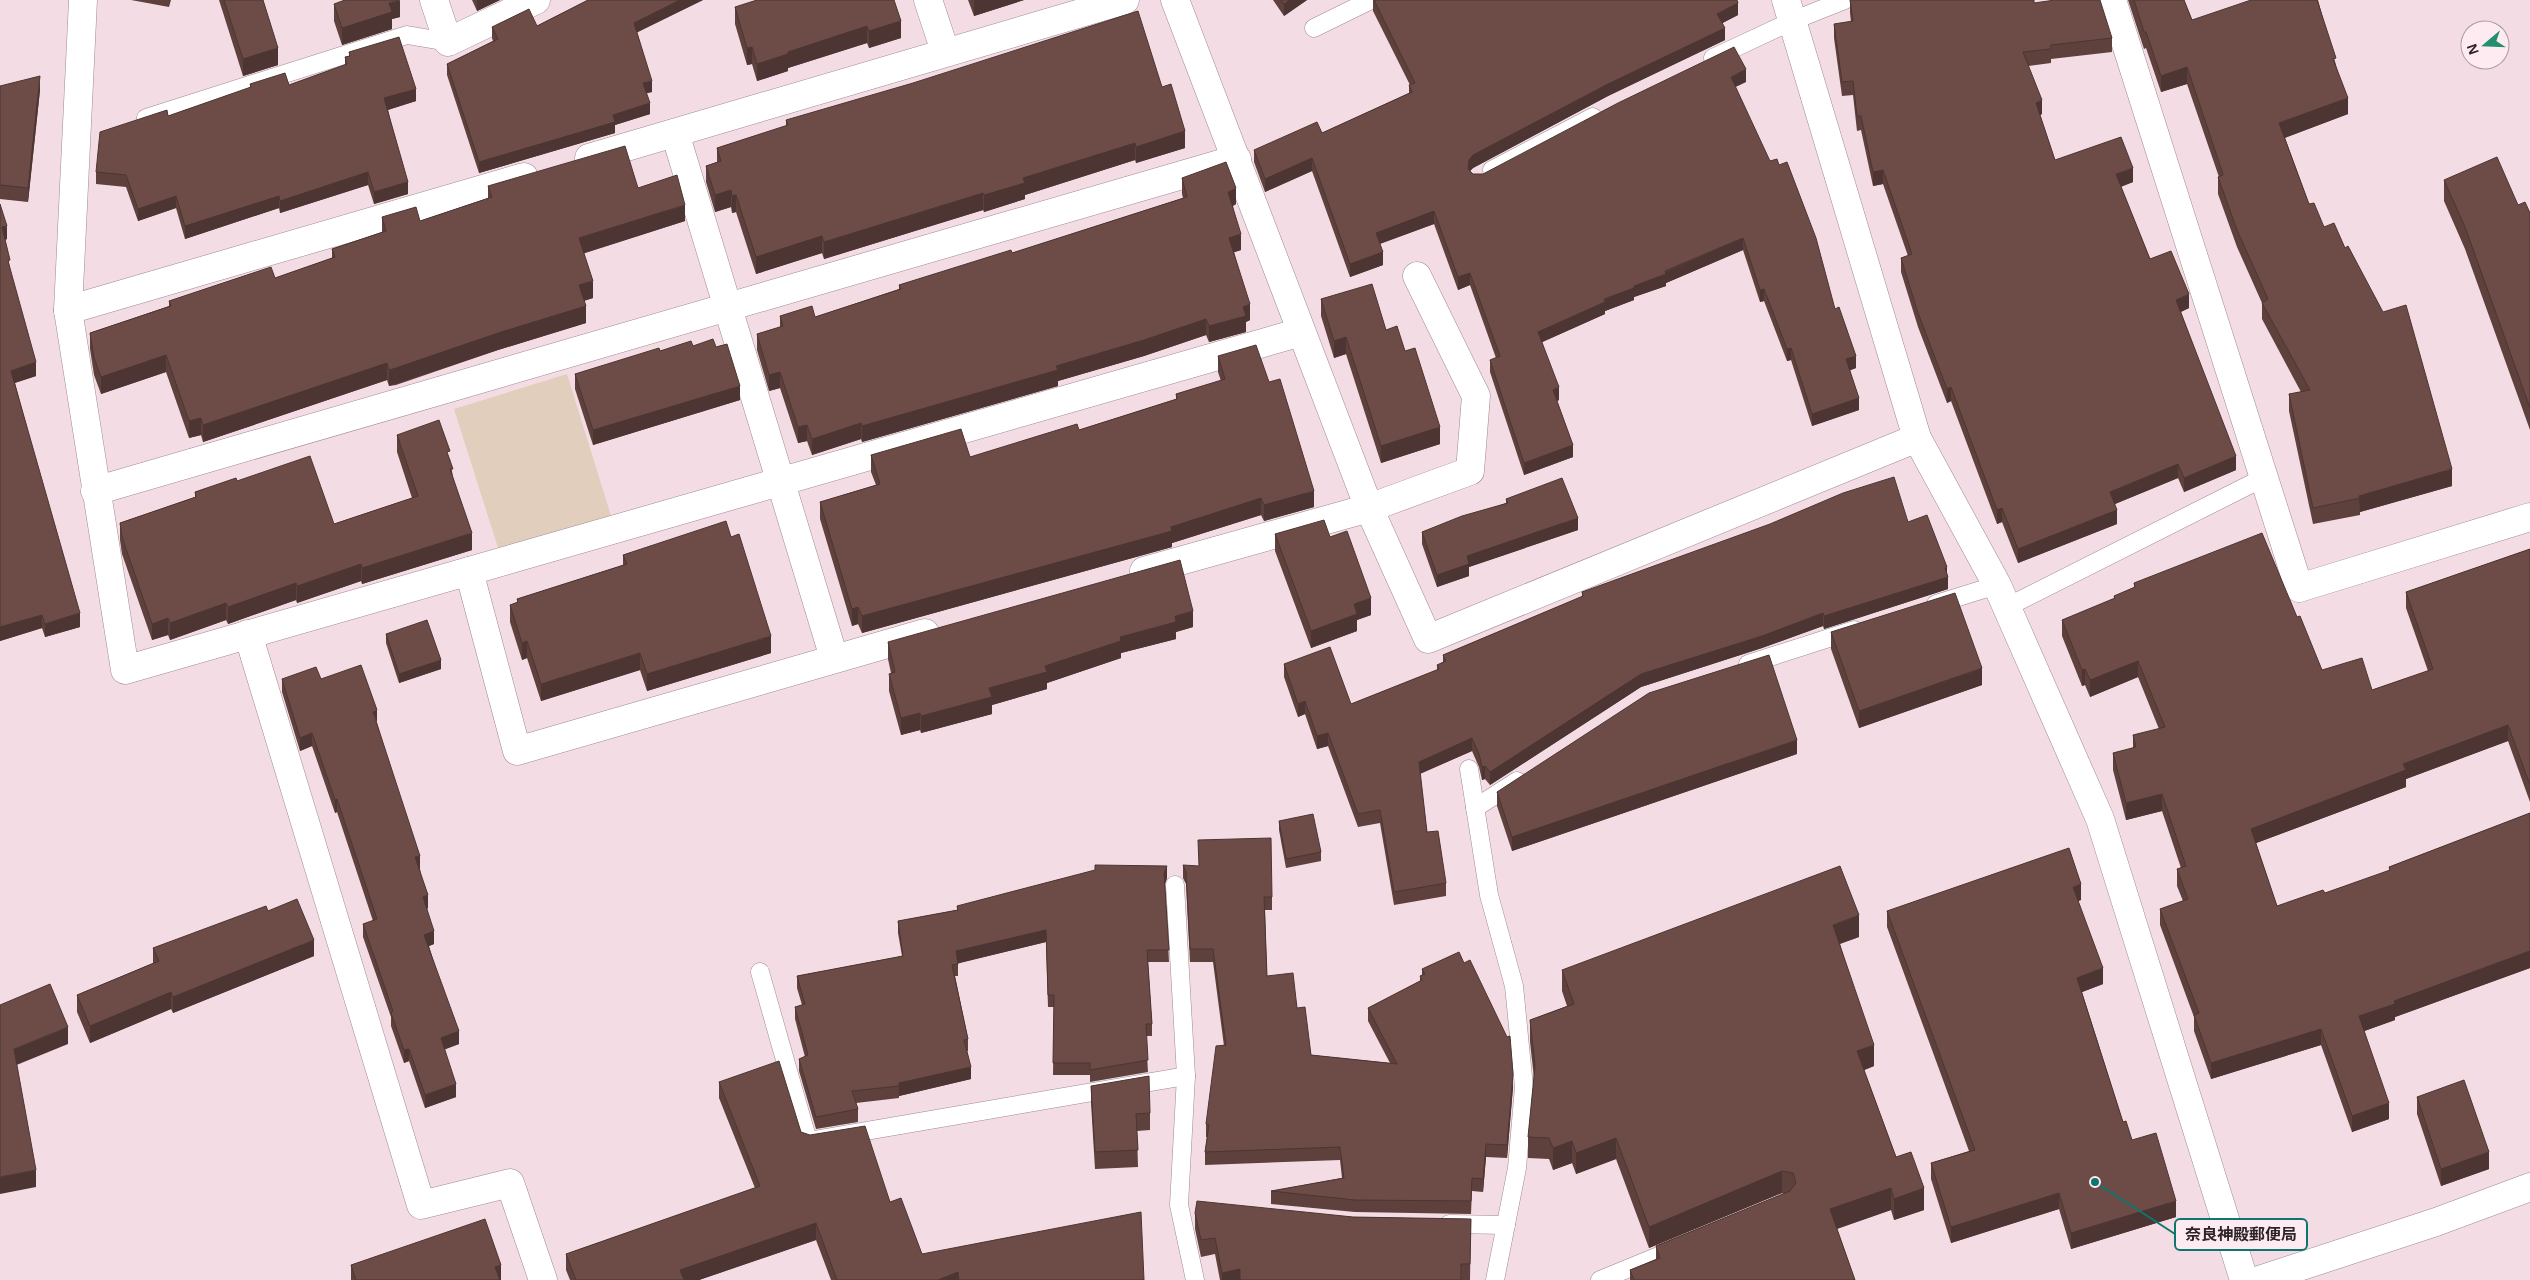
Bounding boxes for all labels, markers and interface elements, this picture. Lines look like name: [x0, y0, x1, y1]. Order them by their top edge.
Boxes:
north arrow: [2460, 20, 2510, 70]
text: N: [2463, 42, 2482, 57]
callout: 奈良神殿郵便局: [2175, 1219, 2307, 1250]
text: 奈良神殿郵便局: [2185, 1225, 2297, 1243]

